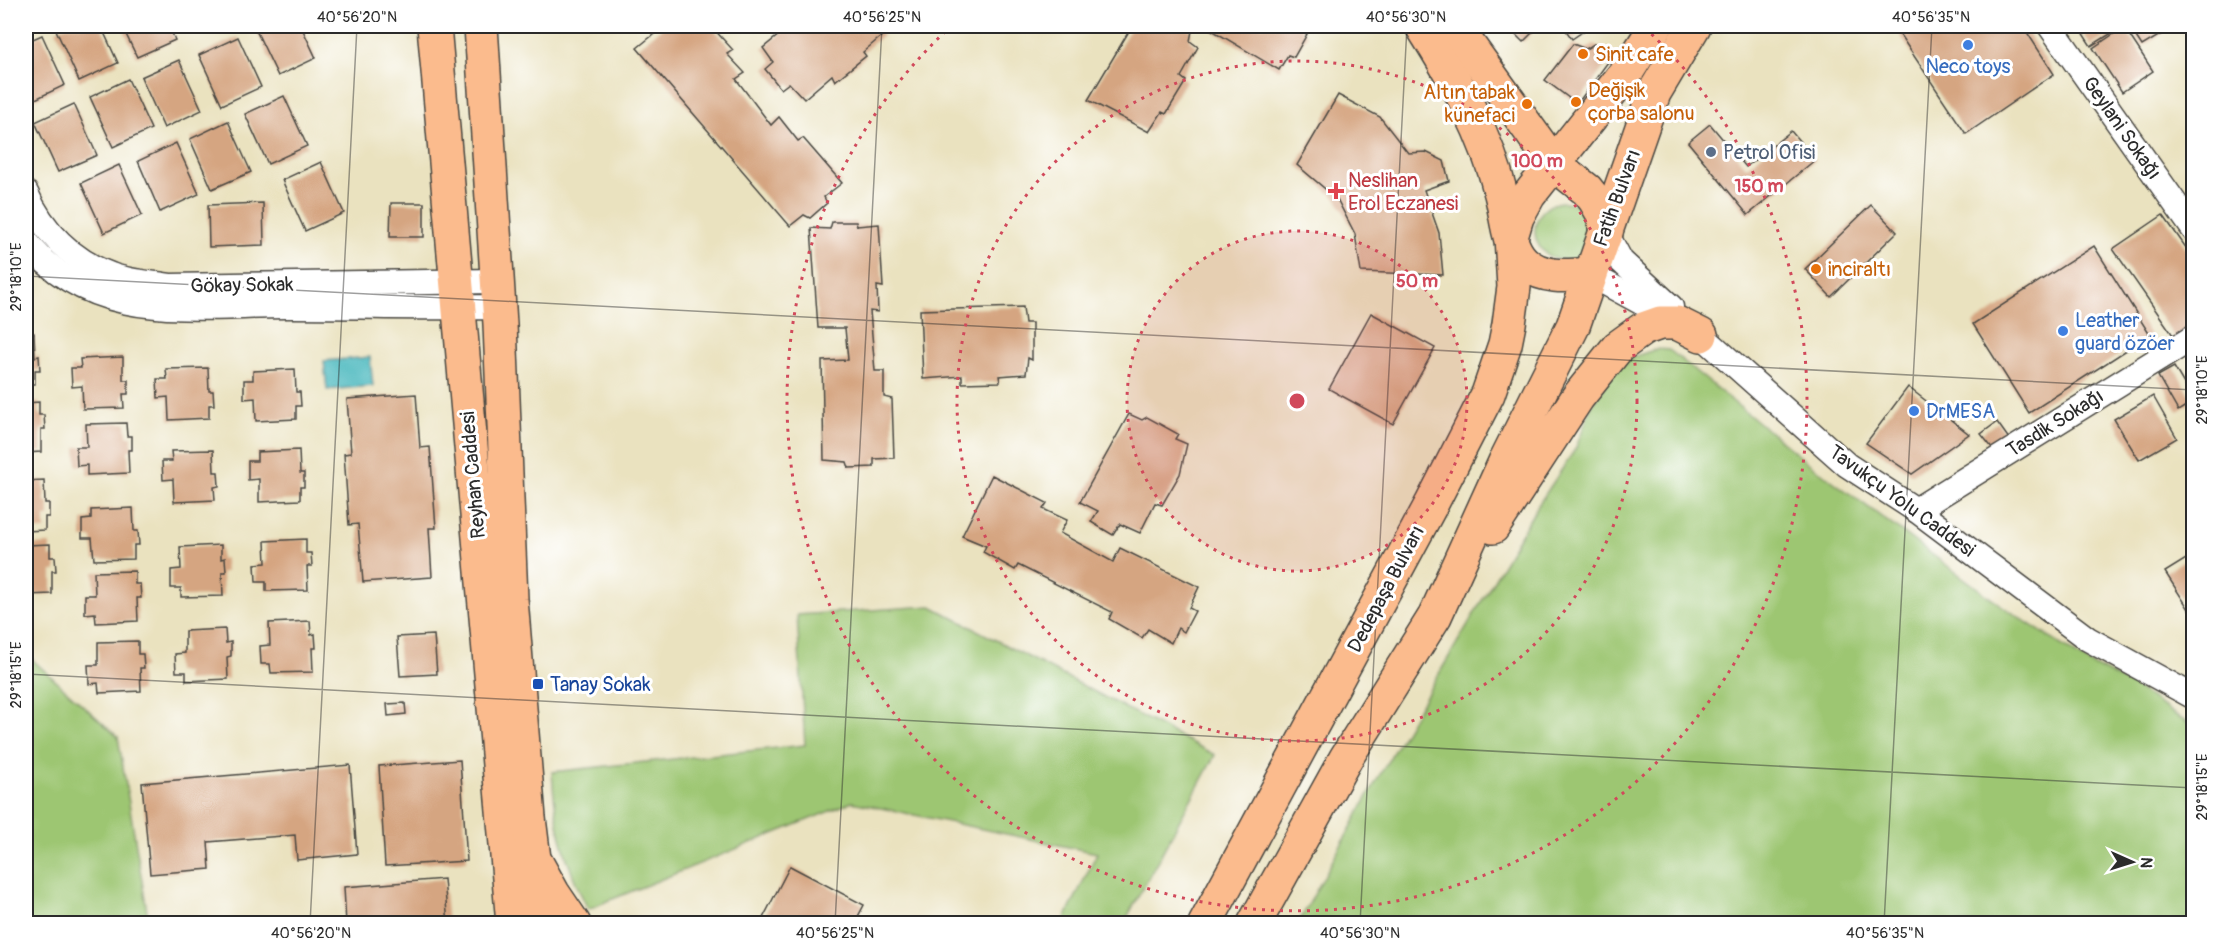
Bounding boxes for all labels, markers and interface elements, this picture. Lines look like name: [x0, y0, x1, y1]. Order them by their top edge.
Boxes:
text: 40°56'20"N: [317, 8, 397, 27]
text: 40°56'25"N: [843, 8, 921, 27]
text: 40°56'30"N: [1366, 8, 1446, 27]
text: 40°56'35"N: [1892, 8, 1970, 27]
marker: Neco toys: [1961, 38, 1975, 52]
place label: Sinit cafe: [1595, 42, 1674, 67]
marker: Sinit cafe: [1576, 47, 1590, 61]
place label: Neco toys: [1926, 54, 2011, 79]
street label: Geylani Sokağı: [2077, 72, 2167, 184]
place label: Değişik çorba salonu: [1588, 78, 1695, 126]
place label: Altın tabak künefaci: [1423, 80, 1516, 128]
marker: Değişik çorba salonu: [1569, 95, 1583, 109]
marker: Altın tabak künefaci: [1520, 97, 1534, 111]
place label: Petrol Ofisi: [1723, 140, 1815, 165]
marker: Petrol Ofisi: [1704, 145, 1718, 159]
street label: Fatih Bulvarı: [1588, 146, 1646, 250]
text: 100 m: [1511, 150, 1563, 173]
place label: Neslihan Erol Eczanesi: [1348, 168, 1458, 216]
text: 150 m: [1735, 175, 1784, 198]
marker: Neslihan Erol Eczanesi: [1329, 184, 1343, 198]
text: 29°18'10"E: [7, 242, 26, 312]
place label: inciraltı: [1828, 257, 1891, 282]
marker: inciraltı: [1809, 262, 1823, 276]
text: 50 m: [1396, 270, 1438, 293]
street label: Gökay Sokak: [190, 272, 294, 298]
place label: Leather guard özöer: [2075, 308, 2175, 356]
marker: Leather guard özöer: [2056, 324, 2070, 338]
text: 29°18'10"E: [2193, 355, 2212, 425]
street label: Tasdik Sokağı: [2002, 383, 2108, 463]
centre of rings: [1287, 391, 1307, 411]
place label: DrMESA: [1926, 399, 1995, 424]
marker: DrMESA: [1907, 404, 1921, 418]
street label: Reyhan Caddesi: [455, 410, 491, 540]
street label: Tavukçu Yolu Caddesi: [1824, 439, 1980, 563]
street label: Dedepaşa Bulvarı: [1342, 521, 1430, 657]
text: 29°18'15"E: [7, 641, 26, 708]
place label: Tanay Sokak: [550, 672, 651, 697]
marker: Tanay Sokak: [531, 677, 545, 691]
text: 29°18'15"E: [2193, 753, 2212, 820]
north arrow: [2102, 832, 2162, 892]
text: N: [2136, 857, 2156, 869]
text: 40°56'20"N: [271, 924, 351, 943]
text: 40°56'25"N: [796, 924, 874, 943]
text: 40°56'30"N: [1320, 924, 1400, 943]
text: 40°56'35"N: [1846, 924, 1924, 943]

